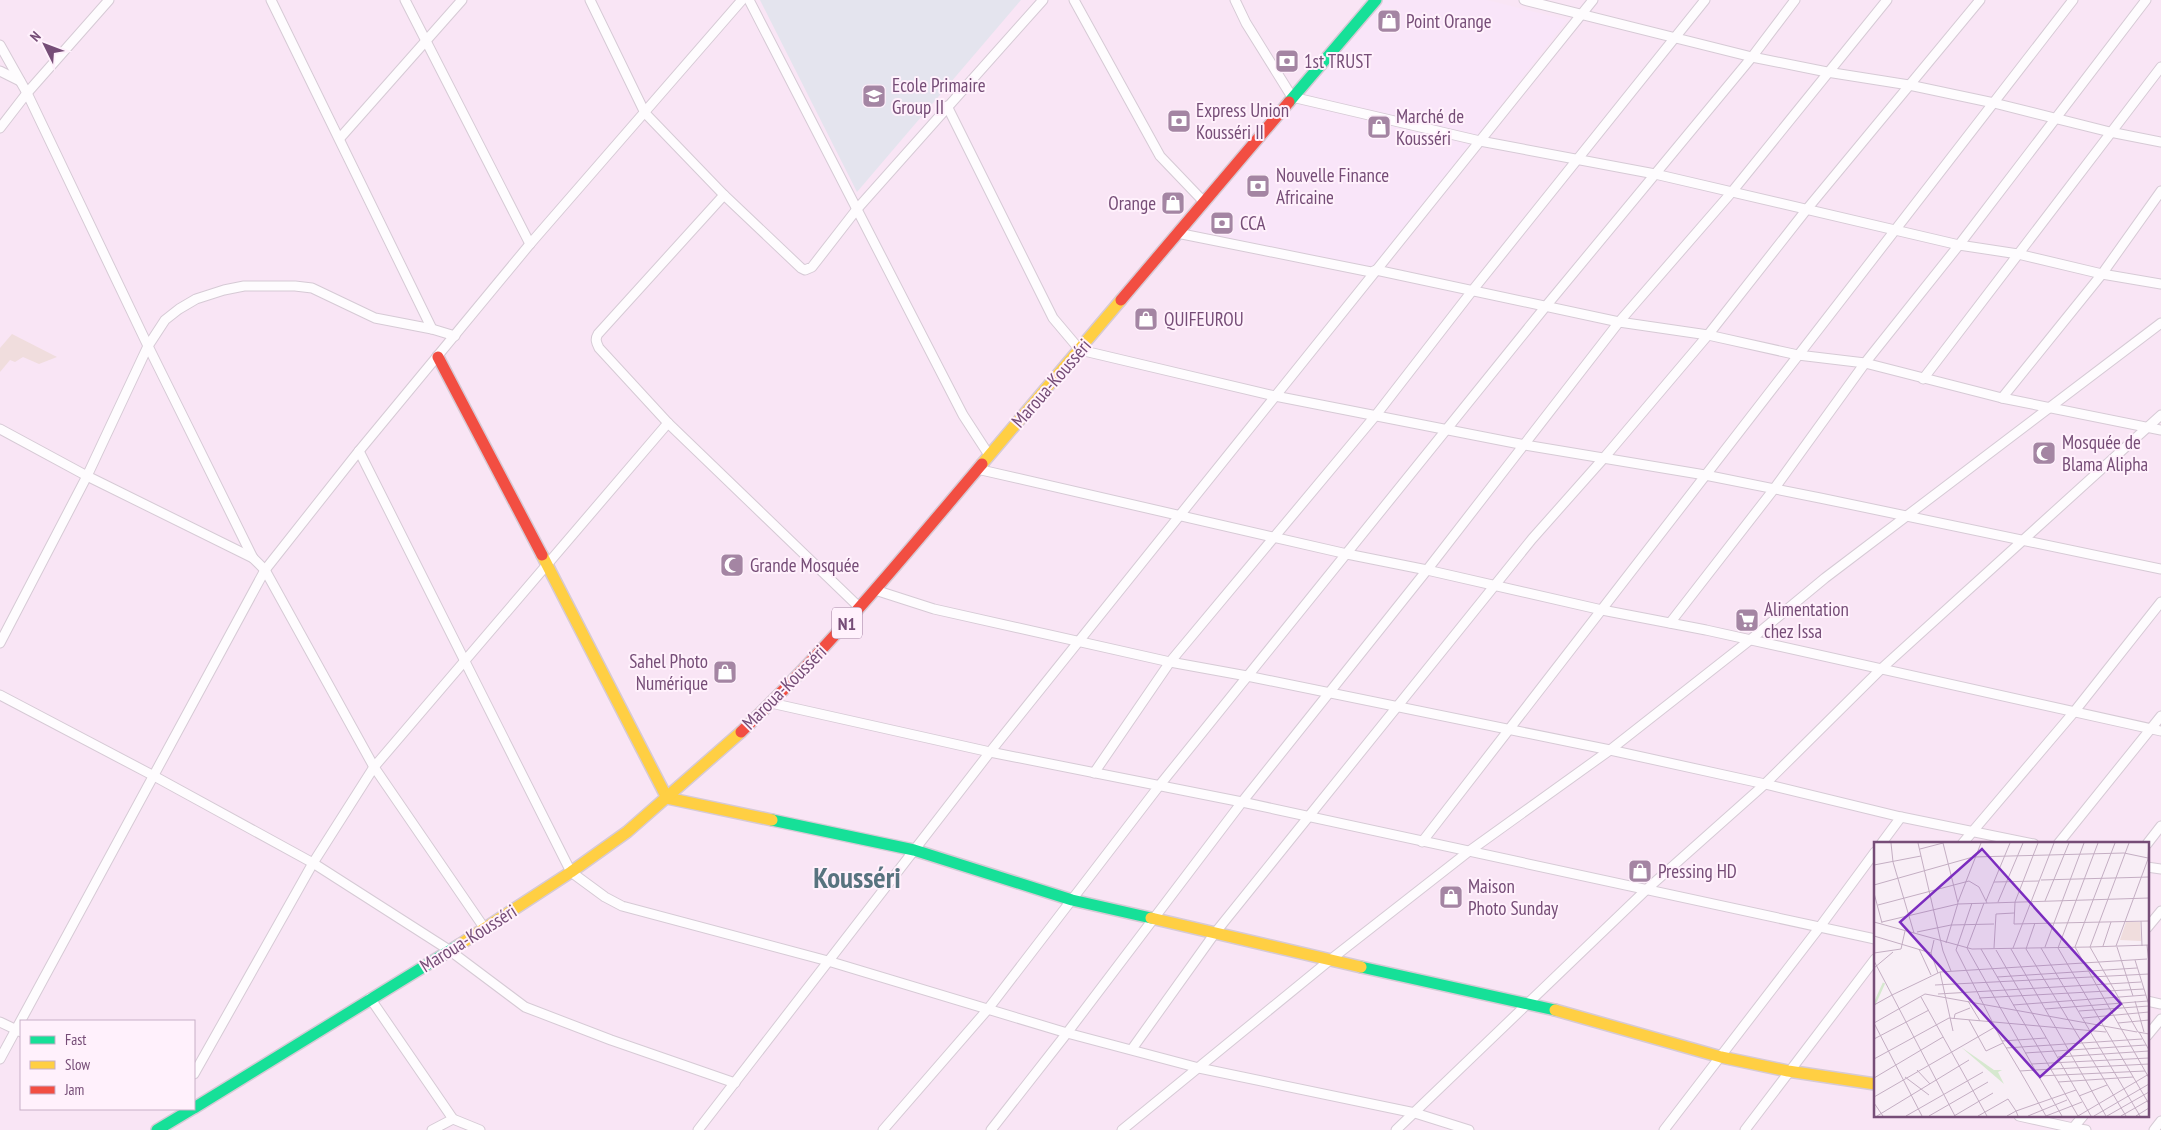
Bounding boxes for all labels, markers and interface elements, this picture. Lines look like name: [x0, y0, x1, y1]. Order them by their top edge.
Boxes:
shop icon: Point Orange: [1376, 8, 1402, 34]
place label: Point Orange: [1406, 9, 1492, 33]
north arrow: [20, 20, 70, 70]
text: N: [26, 27, 45, 45]
bank icon: 1st TRUST: [1274, 48, 1300, 74]
place label: 1st TRUST: [1304, 49, 1372, 73]
place label: Ecole Primaire Group II: [892, 73, 986, 119]
school or university icon: Ecole Primaire Group II: [861, 83, 887, 109]
place label: Express Union Kousséri II: [1196, 98, 1289, 144]
place label: Marché de Kousséri: [1396, 104, 1464, 150]
bank icon: Express Union Kousséri II: [1166, 108, 1192, 134]
shop icon: Marché de Kousséri: [1366, 114, 1392, 140]
place label: Nouvelle Finance Africaine: [1276, 163, 1389, 209]
bank icon: Nouvelle Finance Africaine: [1245, 173, 1271, 199]
shop icon: Orange: [1160, 190, 1186, 216]
place label: Orange: [1108, 191, 1156, 215]
bank icon: CCA: [1209, 210, 1235, 236]
place label: CCA: [1240, 211, 1266, 235]
shop icon: QUIFEUROU: [1133, 306, 1159, 332]
place label: QUIFEUROU: [1164, 307, 1244, 331]
street label: Maroua-Kousséri: [1006, 334, 1096, 432]
place label: Mosquée de Blama Alipha: [2062, 430, 2148, 476]
mosque icon: Mosquée de Blama Alipha: [2031, 440, 2057, 466]
mosque icon: Grande Mosquée: [719, 552, 745, 578]
place label: Grande Mosquée: [750, 553, 859, 577]
place label: Alimentation chez Issa: [1764, 597, 1849, 643]
supermarket icon: Alimentation chez Issa: [1734, 607, 1760, 633]
road number: N1: [832, 608, 862, 638]
street label: Maroua-Kousséri: [737, 640, 831, 734]
place label: Sahel Photo Numérique: [629, 649, 708, 695]
shop icon: Sahel Photo Numérique: [712, 659, 738, 685]
inset map: [1874, 842, 2148, 1118]
district label: Kousséri: [813, 858, 901, 896]
shop icon: Pressing HD: [1627, 858, 1653, 884]
place label: Pressing HD: [1658, 859, 1737, 883]
place label: Maison Photo Sunday: [1468, 874, 1559, 920]
shop icon: Maison Photo Sunday: [1438, 884, 1464, 910]
street label: Maroua-Kousséri: [415, 899, 521, 977]
legend: [20, 1020, 195, 1110]
text: Fast: [65, 1030, 86, 1049]
text: Slow: [65, 1055, 90, 1074]
text: Jam: [64, 1080, 84, 1099]

